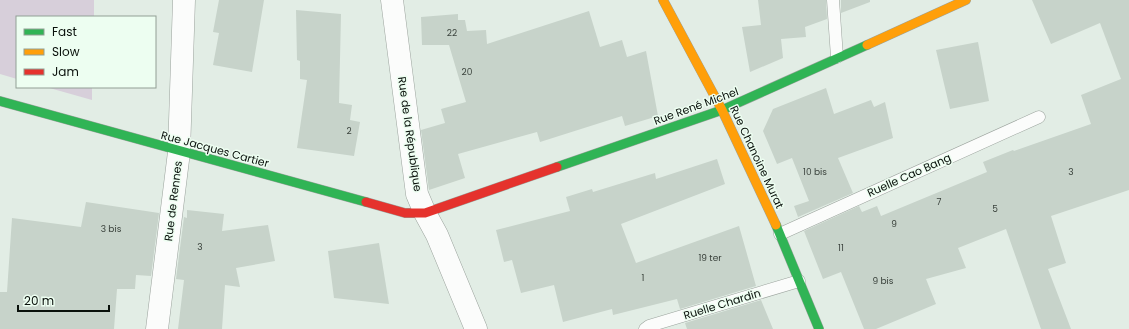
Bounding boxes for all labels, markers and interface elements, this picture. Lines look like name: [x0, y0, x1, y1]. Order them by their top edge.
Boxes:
legend: [16, 16, 156, 88]
text: Fast: [52, 23, 77, 40]
house number: 22: [447, 27, 457, 39]
text: Slow: [52, 43, 80, 60]
text: Jam: [52, 63, 79, 80]
house number: 20: [462, 66, 473, 78]
street label: Rue de la République: [394, 76, 426, 193]
street label: Rue René Michel: [651, 83, 741, 129]
street label: Rue Chanoine Murat: [726, 103, 788, 211]
house number: 2: [346, 125, 352, 137]
street label: Rue Jacques Cartier: [159, 127, 271, 171]
street label: Ruelle Cao Bang: [865, 149, 953, 201]
street label: Rue de Rennes: [160, 160, 186, 242]
house number: 10 bis: [803, 166, 827, 178]
house number: 3: [1068, 166, 1074, 178]
house number: 7: [937, 196, 942, 208]
house number: 5: [992, 203, 998, 215]
house number: 9: [891, 218, 897, 230]
house number: 3 bis: [101, 223, 122, 235]
house number: 3: [197, 241, 203, 253]
house number: 11: [838, 242, 844, 254]
house number: 19 ter: [698, 252, 722, 264]
house number: 1: [642, 272, 645, 284]
house number: 9 bis: [872, 275, 894, 287]
street label: Ruelle Chardin: [681, 285, 763, 323]
scale bar: [18, 287, 109, 313]
text: 20 m: [24, 292, 54, 309]

